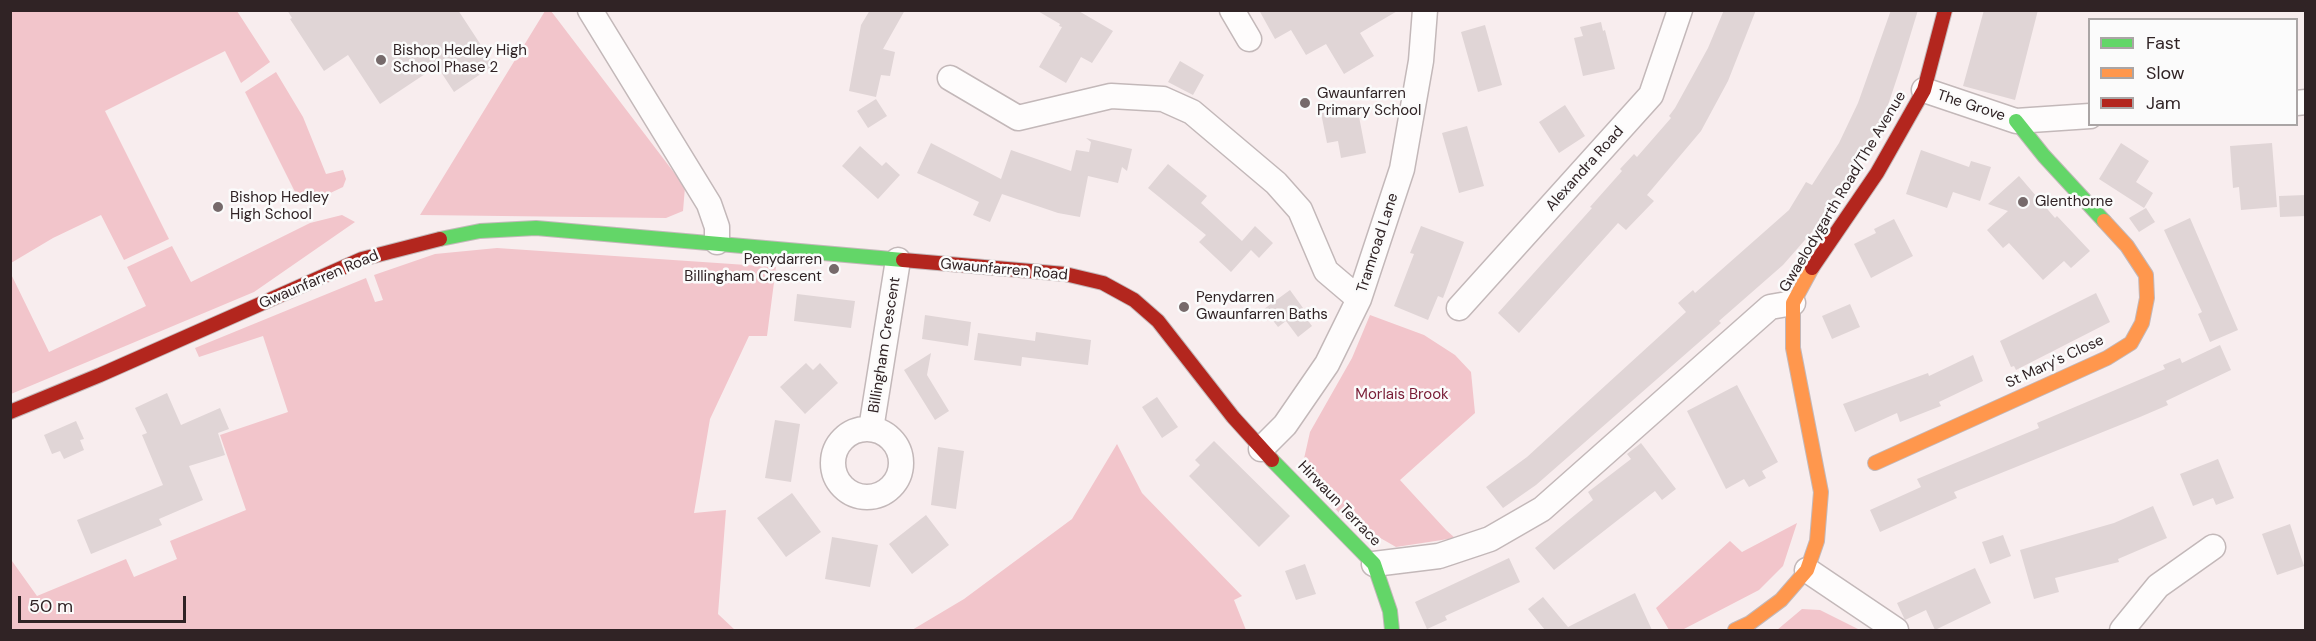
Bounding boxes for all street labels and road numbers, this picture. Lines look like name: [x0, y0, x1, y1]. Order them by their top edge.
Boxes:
street label: The Grove: [1935, 87, 2007, 125]
street label: Gwaelodygarth Road/The Avenue: [1776, 88, 1910, 296]
street label: Alexandra Road: [1542, 123, 1628, 215]
street label: Tramroad Lane: [1353, 191, 1403, 295]
street label: Gwaunfarren Road: [257, 247, 381, 313]
street label: Gwaunfarren Road: [940, 255, 1068, 285]
street label: Billingham Crescent: [865, 276, 905, 414]
street label: St Mary's Close: [2003, 331, 2107, 393]
street label: Hirwaun Terrace: [1294, 458, 1384, 550]

